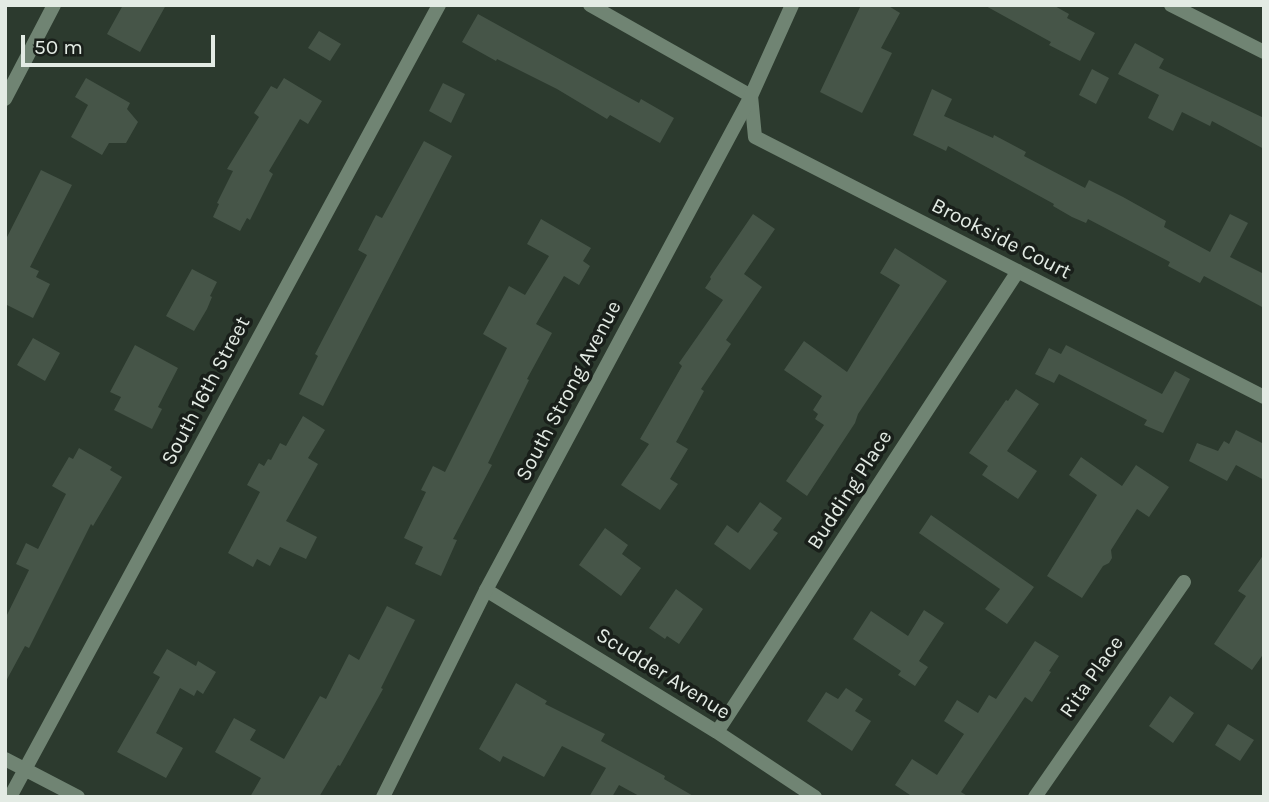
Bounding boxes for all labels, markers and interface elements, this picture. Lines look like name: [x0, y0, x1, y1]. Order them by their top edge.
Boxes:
scale bar: [24, 21, 219, 65]
text: 50 m: [34, 35, 83, 59]
street label: Brookside Court: [927, 193, 1075, 285]
street label: South Strong Avenue: [511, 296, 627, 486]
street label: South 16th Street: [156, 312, 256, 470]
street label: Budding Place: [802, 426, 898, 554]
street label: Scudder Avenue: [591, 623, 735, 725]
street label: Rita Place: [1055, 631, 1129, 723]

